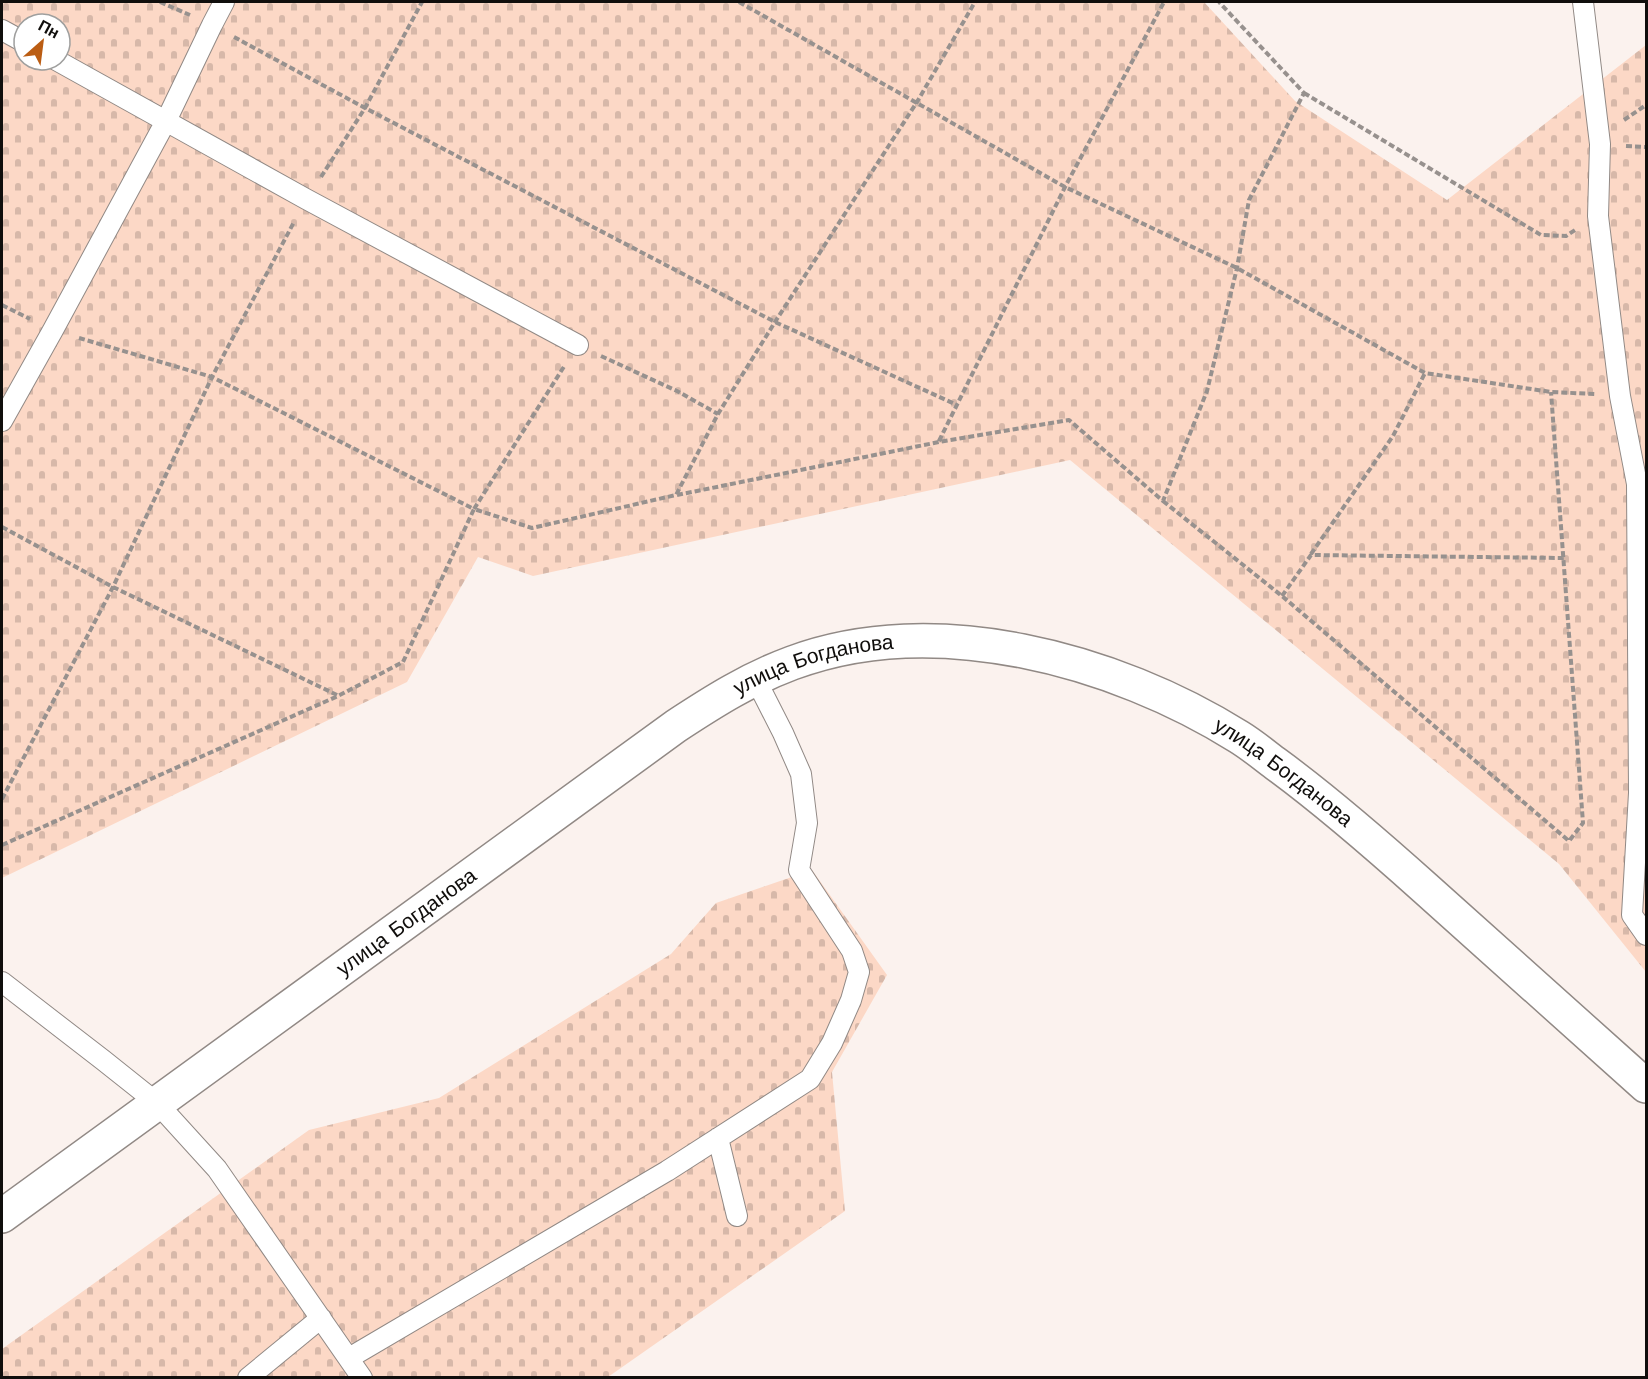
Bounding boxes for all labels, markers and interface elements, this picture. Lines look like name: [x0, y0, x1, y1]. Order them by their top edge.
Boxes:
north arrow: [12, 12, 72, 72]
text: Пн: [35, 16, 63, 43]
street label: улица Богданова: [729, 629, 895, 700]
street label: улица Богданова: [1210, 712, 1358, 832]
street label: улица Богданова: [331, 862, 481, 981]

